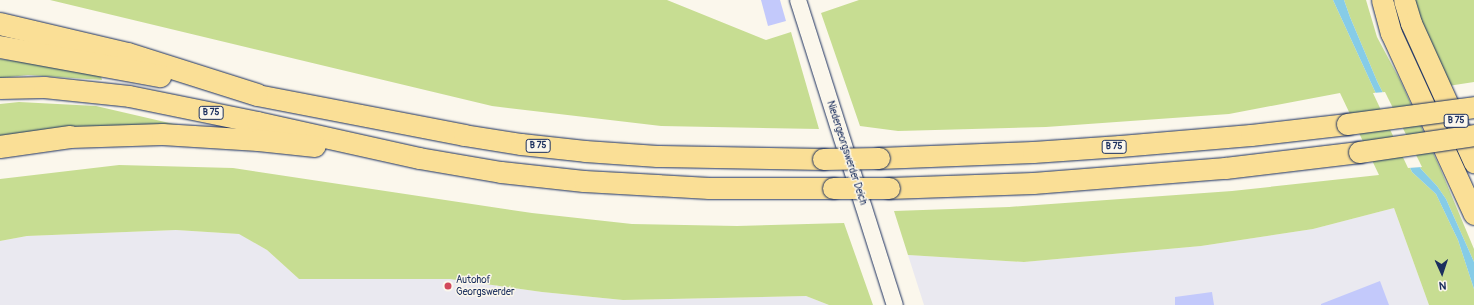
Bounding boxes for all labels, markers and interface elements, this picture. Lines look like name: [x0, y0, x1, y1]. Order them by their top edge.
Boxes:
street label: Niedergeorgswerder Deich: [823, 99, 869, 207]
road number: B 75: [198, 106, 224, 120]
road number: B 75: [1443, 114, 1469, 128]
road number: B 75: [525, 139, 551, 153]
road number: B 75: [1101, 140, 1127, 154]
north arrow: [1422, 253, 1462, 293]
place label: Autohof Georgswerder: [456, 274, 515, 298]
text: N: [1439, 279, 1447, 292]
marker: Autohof Georgswerder: [443, 281, 453, 291]

